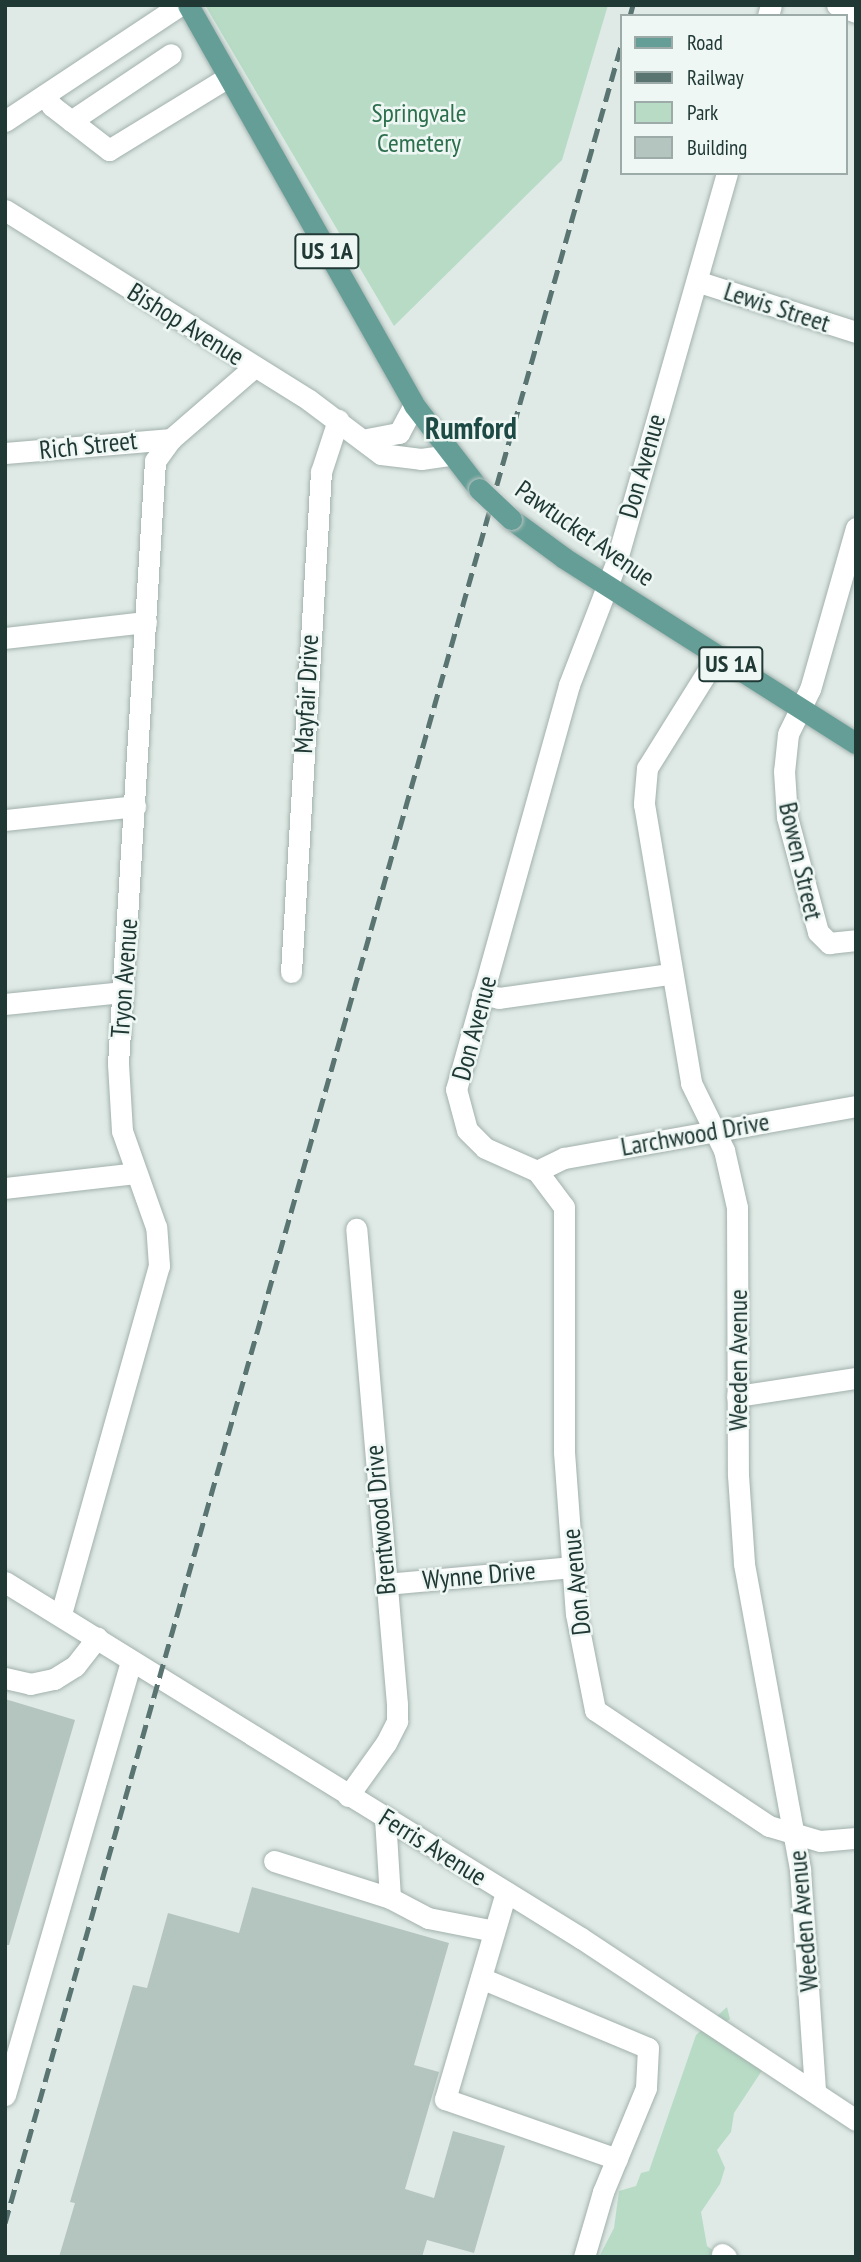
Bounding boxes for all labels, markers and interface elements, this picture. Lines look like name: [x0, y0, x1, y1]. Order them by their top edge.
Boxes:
legend: [620, 14, 847, 175]
text: Road: [687, 29, 723, 56]
text: Railway: [687, 64, 744, 91]
park label: Springvale Cemetery: [371, 97, 467, 158]
text: Park: [687, 99, 718, 126]
text: Building: [687, 134, 747, 161]
road number: US 1A: [294, 230, 360, 272]
street label: Lewis Street: [720, 275, 834, 339]
street label: Bishop Avenue: [122, 276, 250, 372]
district label: Rumford: [425, 410, 517, 446]
street label: Don Avenue: [612, 410, 672, 522]
street label: Rich Street: [38, 424, 138, 466]
street label: Pawtucket Avenue: [509, 473, 661, 593]
street label: Mayfair Drive: [287, 634, 325, 754]
road number: US 1A: [698, 644, 764, 684]
street label: Bowen Street: [772, 799, 830, 923]
street label: Tryon Avenue: [104, 917, 144, 1039]
street label: Don Avenue: [445, 972, 503, 1084]
street label: Larchwood Drive: [618, 1106, 772, 1162]
street label: Weeden Avenue: [722, 1289, 754, 1431]
street label: Brentwood Drive: [358, 1444, 402, 1596]
street label: Don Avenue: [555, 1527, 597, 1637]
street label: Wynne Drive: [421, 1555, 537, 1595]
street label: Ferris Avenue: [373, 1802, 493, 1892]
street label: Weeden Avenue: [781, 1849, 825, 1993]

